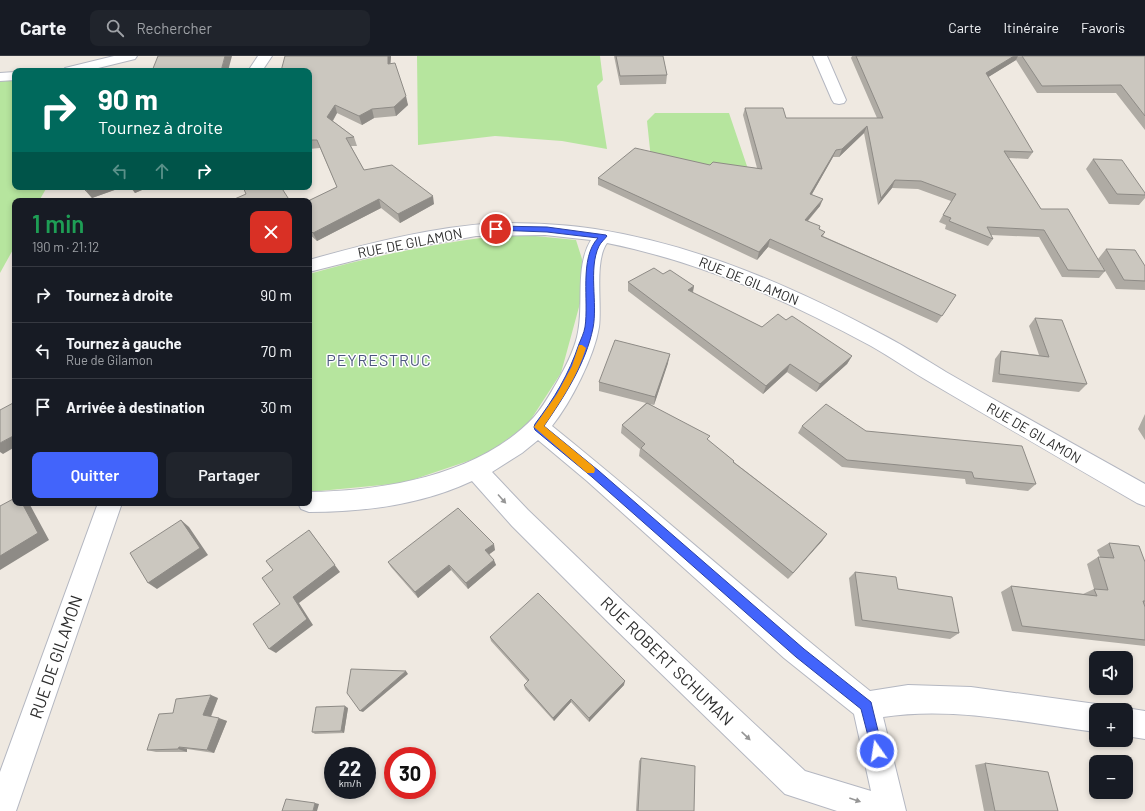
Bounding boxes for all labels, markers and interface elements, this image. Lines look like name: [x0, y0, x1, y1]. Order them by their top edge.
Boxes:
search box: [90, 10, 370, 46]
text: Carte: [20, 16, 66, 39]
icon: search: [104, 17, 126, 39]
text: Rechercher: [136, 19, 212, 37]
text: Carte: [948, 19, 981, 36]
text: Itinéraire: [1003, 19, 1059, 36]
text: Favoris: [1081, 19, 1125, 36]
text: 90 m: [98, 82, 158, 116]
icon: right: [32, 84, 84, 136]
text: Tournez à droite: [98, 116, 223, 138]
icon: left: [109, 160, 131, 182]
icon: ahead: [151, 160, 173, 182]
icon: right: [193, 160, 215, 182]
text: 1 min: [32, 209, 84, 238]
button: close: [250, 211, 292, 253]
pin: [479, 212, 513, 246]
icon: arrive: [485, 218, 507, 240]
street label: RUE DE GILAMON: [356, 224, 464, 261]
text: 190 m · 21:12: [32, 239, 99, 255]
street label: RUE DE GILAMON: [697, 253, 802, 308]
icon: right: [32, 284, 54, 306]
text: Tournez à droite: [66, 286, 173, 304]
text: 90 m: [260, 286, 292, 304]
text: Tournez à gauche: [66, 334, 182, 352]
icon: left: [32, 340, 54, 362]
text: 70 m: [261, 342, 292, 360]
district label: PEYRESTRUC: [326, 350, 432, 369]
text: Rue de Gilamon: [66, 352, 153, 368]
icon: arrive: [32, 396, 54, 418]
text: Arrivée à destination: [66, 398, 205, 416]
text: 30 m: [260, 398, 292, 416]
street label: RUE DE GILAMON: [984, 399, 1085, 466]
button: Quitter: [32, 452, 158, 498]
button: Partager: [166, 452, 292, 498]
one-way arrow: [497, 494, 507, 504]
street label: RUE DE GILAMON: [25, 592, 86, 721]
street label: RUE ROBERT SCHUMAN: [597, 592, 738, 729]
map controls: [1089, 651, 1133, 799]
button: sound: [1089, 651, 1133, 695]
button: +: [1089, 703, 1133, 747]
position arrow: [856, 730, 898, 772]
one-way arrow: [741, 731, 751, 741]
speed limit sign: 30: [384, 747, 436, 799]
button: −: [1089, 755, 1133, 799]
text: 22: [339, 756, 361, 780]
text: km/h: [339, 777, 361, 789]
one-way arrow: [849, 798, 861, 804]

